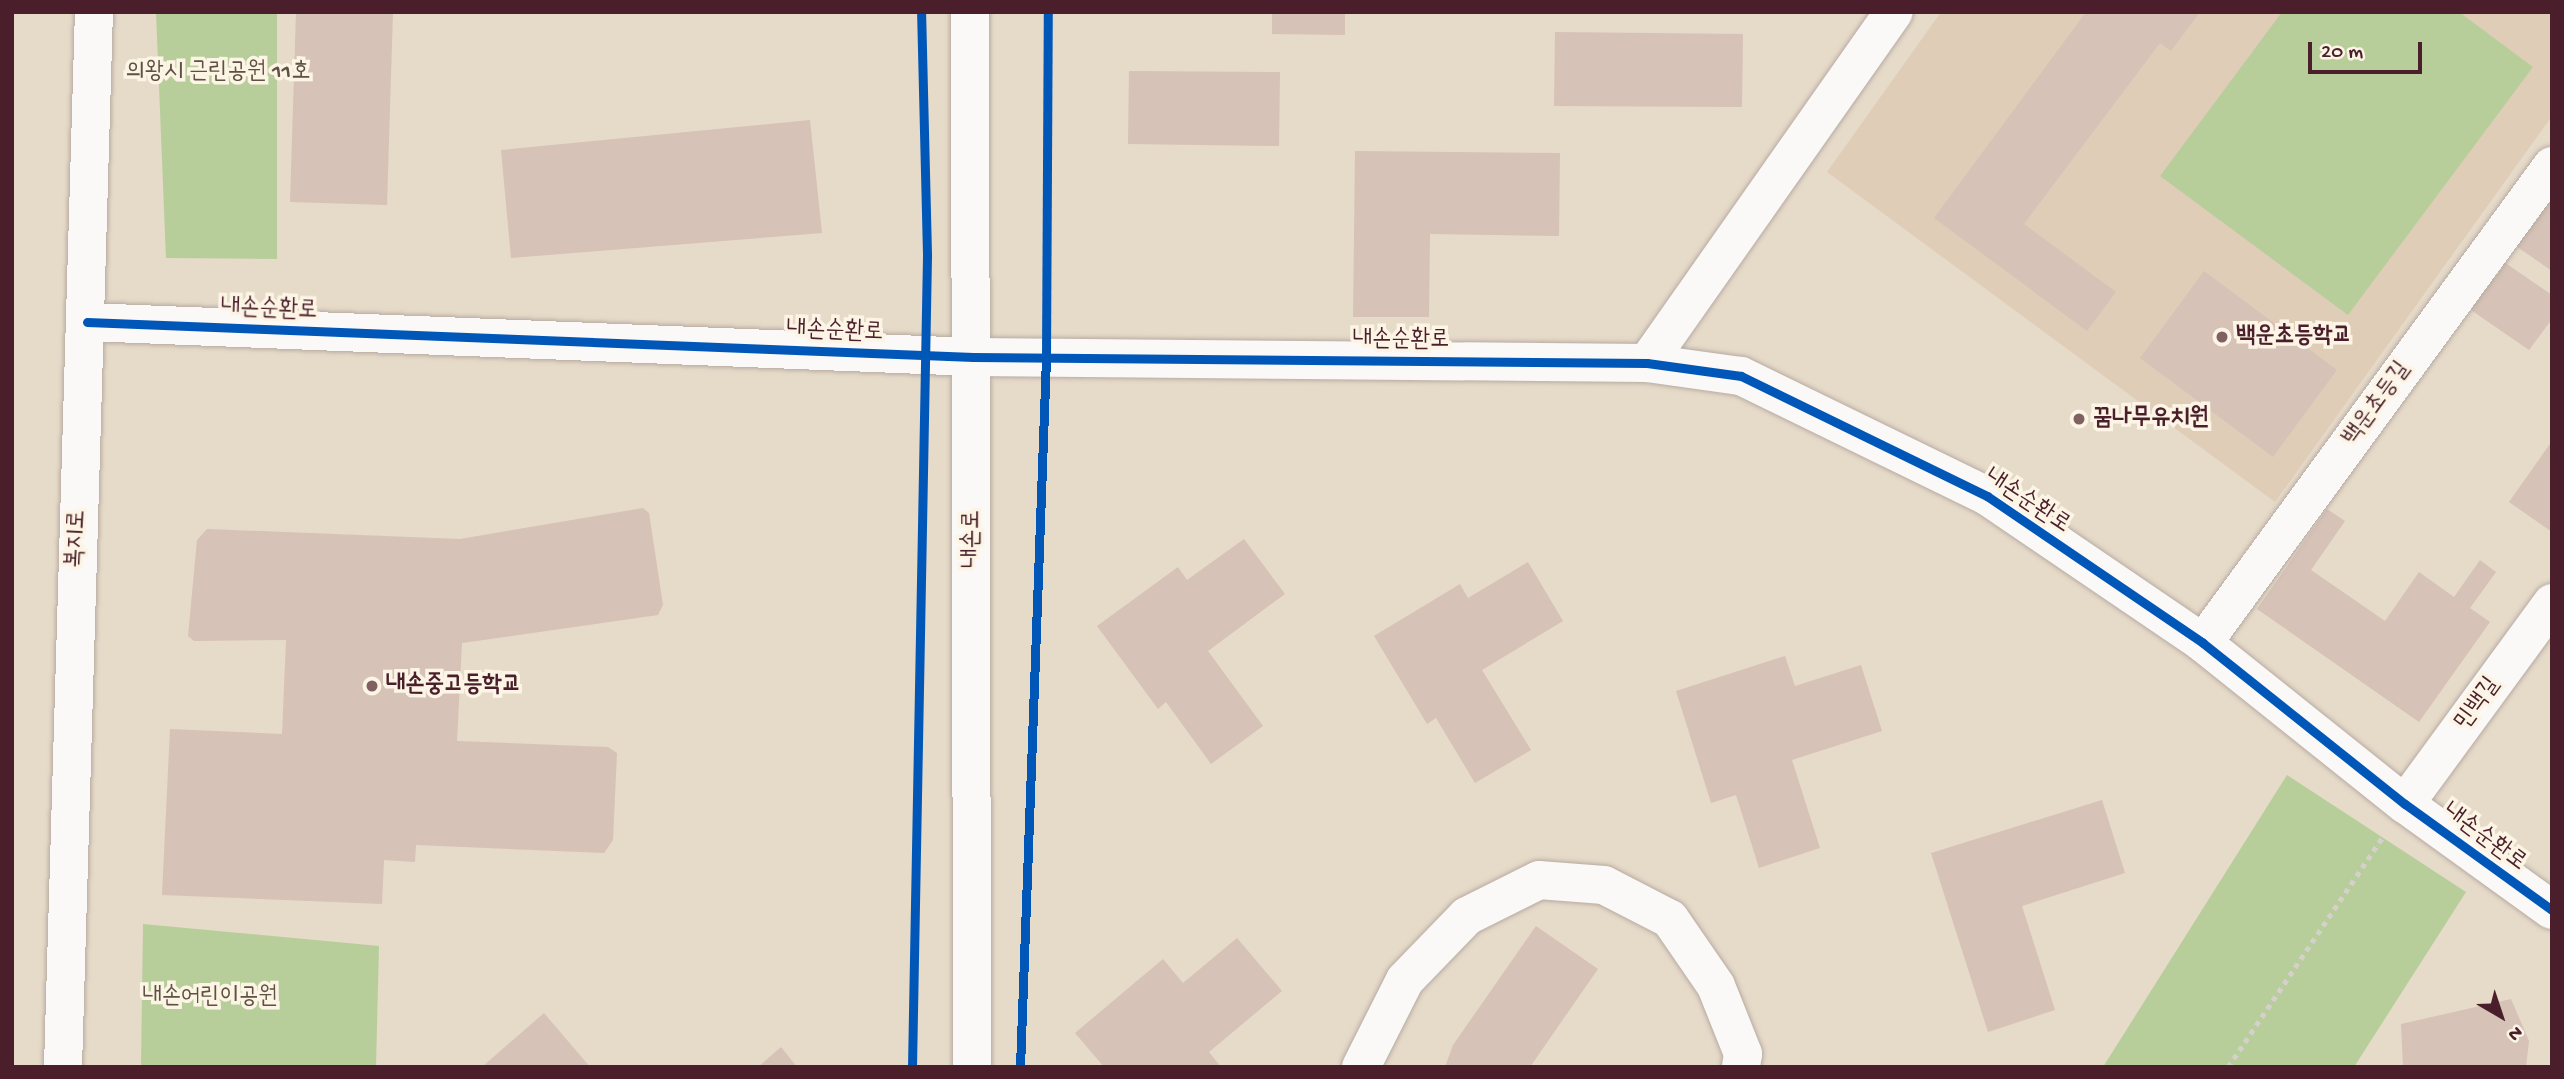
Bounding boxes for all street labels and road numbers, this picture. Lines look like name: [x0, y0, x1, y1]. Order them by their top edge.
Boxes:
street label: 내손순환로: [220, 294, 318, 326]
street label: 내손순환로: [786, 316, 884, 348]
street label: 내손순환로: [1353, 327, 1449, 355]
street label: 백운초등길: [2337, 356, 2417, 452]
street label: 내손순환로: [1979, 464, 2075, 540]
street label: 복지로: [61, 509, 93, 569]
street label: 내손로: [959, 510, 987, 568]
street label: 민백길: [2449, 672, 2507, 736]
street label: 내손순환로: [2436, 798, 2532, 878]

